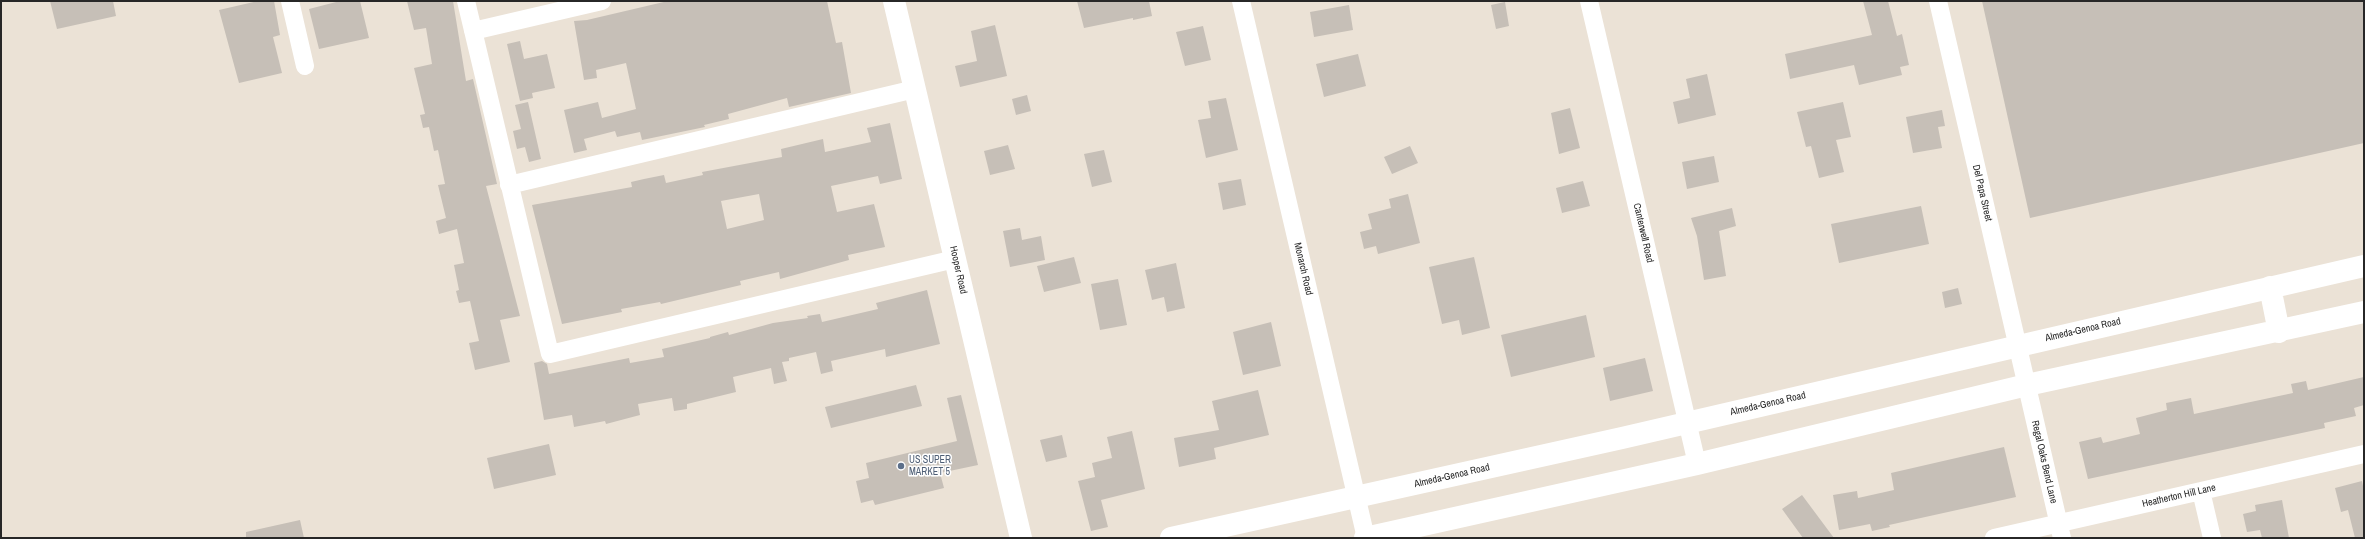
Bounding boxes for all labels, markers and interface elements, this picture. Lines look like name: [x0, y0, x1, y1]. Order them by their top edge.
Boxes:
street label: Del Papa Street: [1970, 163, 1994, 223]
street label: Canterwell Road: [1630, 202, 1656, 264]
street label: Monarch Road: [1291, 241, 1315, 297]
street label: Hooper Road: [947, 245, 969, 295]
street label: Almeda-Genoa Road: [2044, 315, 2122, 345]
street label: Almeda-Genoa Road: [1729, 389, 1807, 419]
street label: Regal Oaks Bend Lane: [2029, 419, 2059, 505]
place label: US SUPER MARKET 5: [909, 454, 951, 478]
marker: US SUPER MARKET 5: [896, 461, 906, 471]
street label: Almeda-Genoa Road: [1413, 461, 1491, 491]
street label: Heatherton Hill Lane: [2141, 482, 2217, 510]

